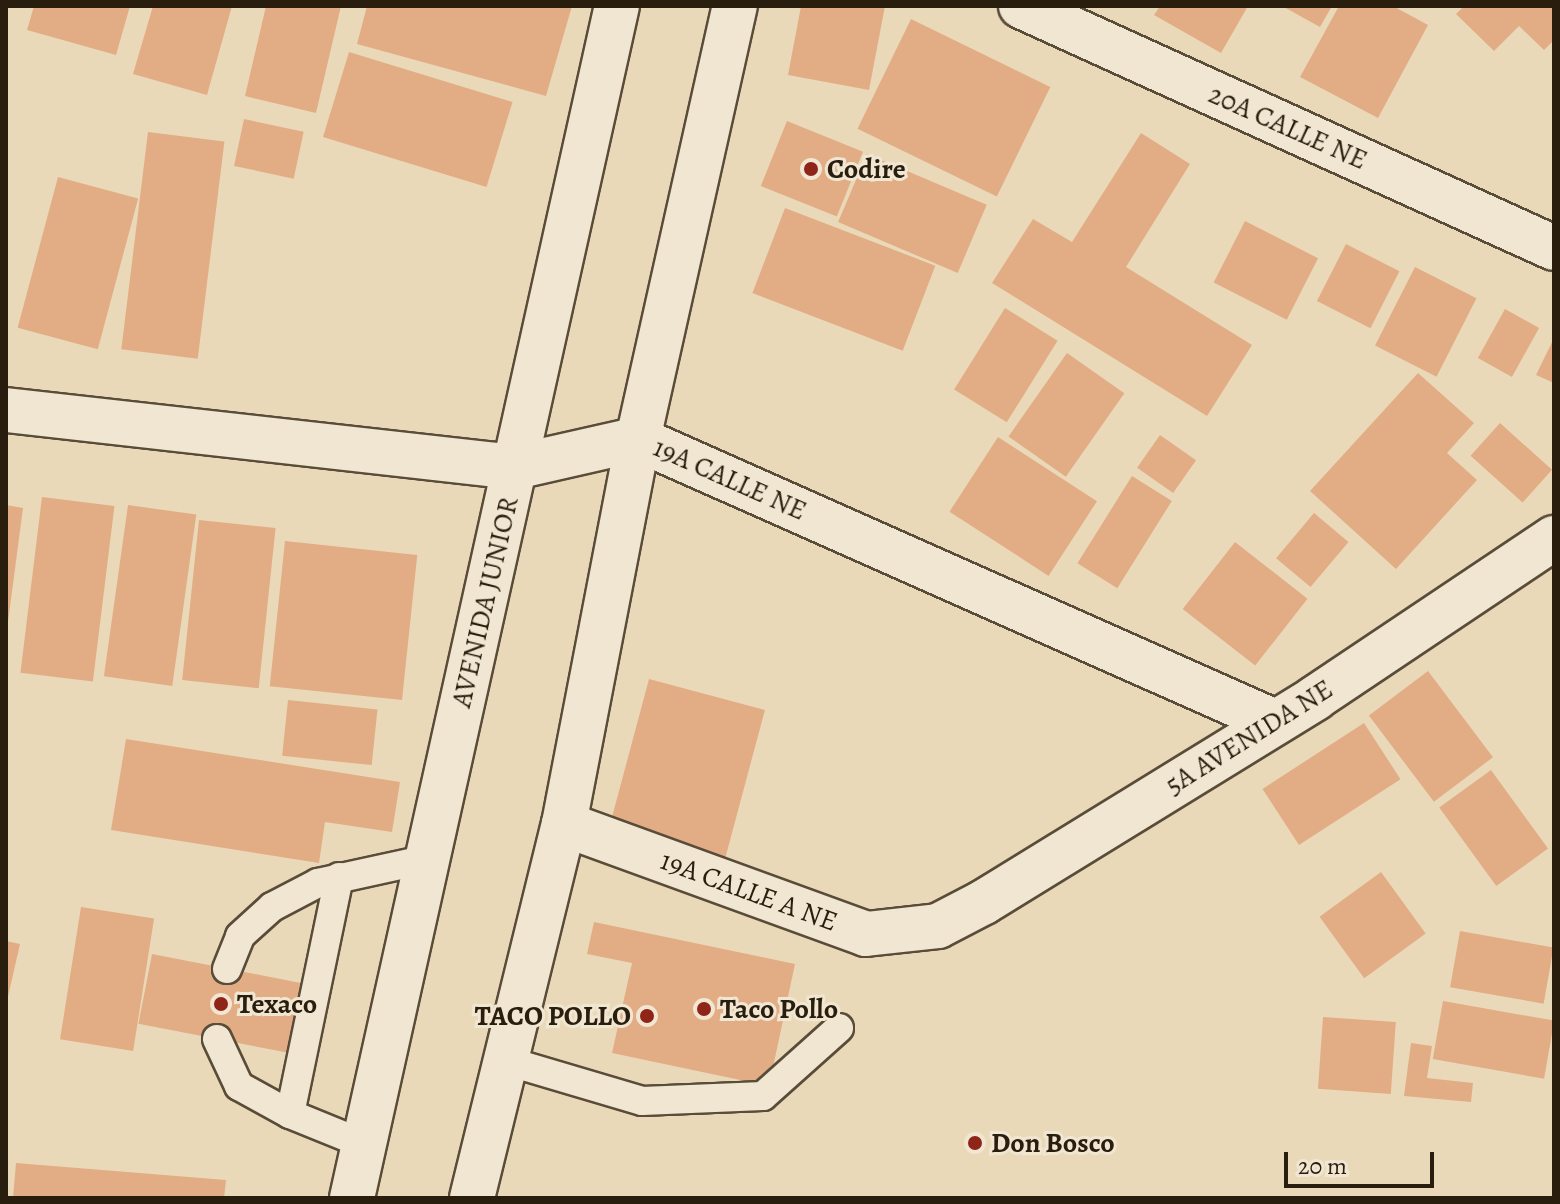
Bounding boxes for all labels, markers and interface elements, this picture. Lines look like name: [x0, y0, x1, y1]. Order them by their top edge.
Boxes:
street label: 20A CALLE NE: [1203, 77, 1373, 177]
place label: Codire: [827, 152, 906, 186]
marker: Codire: [802, 160, 820, 178]
street label: 19A CALLE NE: [648, 430, 812, 528]
street label: AVENIDA JUNIOR: [444, 493, 526, 711]
street label: 5A AVENIDA NE: [1159, 672, 1339, 802]
street label: 19A CALLE A NE: [656, 843, 842, 939]
place label: Texaco: [237, 987, 317, 1021]
place label: Taco Pollo: [720, 992, 838, 1026]
marker: Texaco: [212, 995, 230, 1013]
place label: TACO POLLO: [475, 999, 631, 1033]
marker: Taco Pollo: [695, 1000, 713, 1018]
marker: TACO POLLO: [638, 1007, 656, 1025]
place label: Don Bosco: [991, 1126, 1115, 1160]
marker: Don Bosco: [966, 1134, 984, 1152]
scale bar: [1288, 1136, 1438, 1186]
text: 20 m: [1298, 1150, 1347, 1182]

